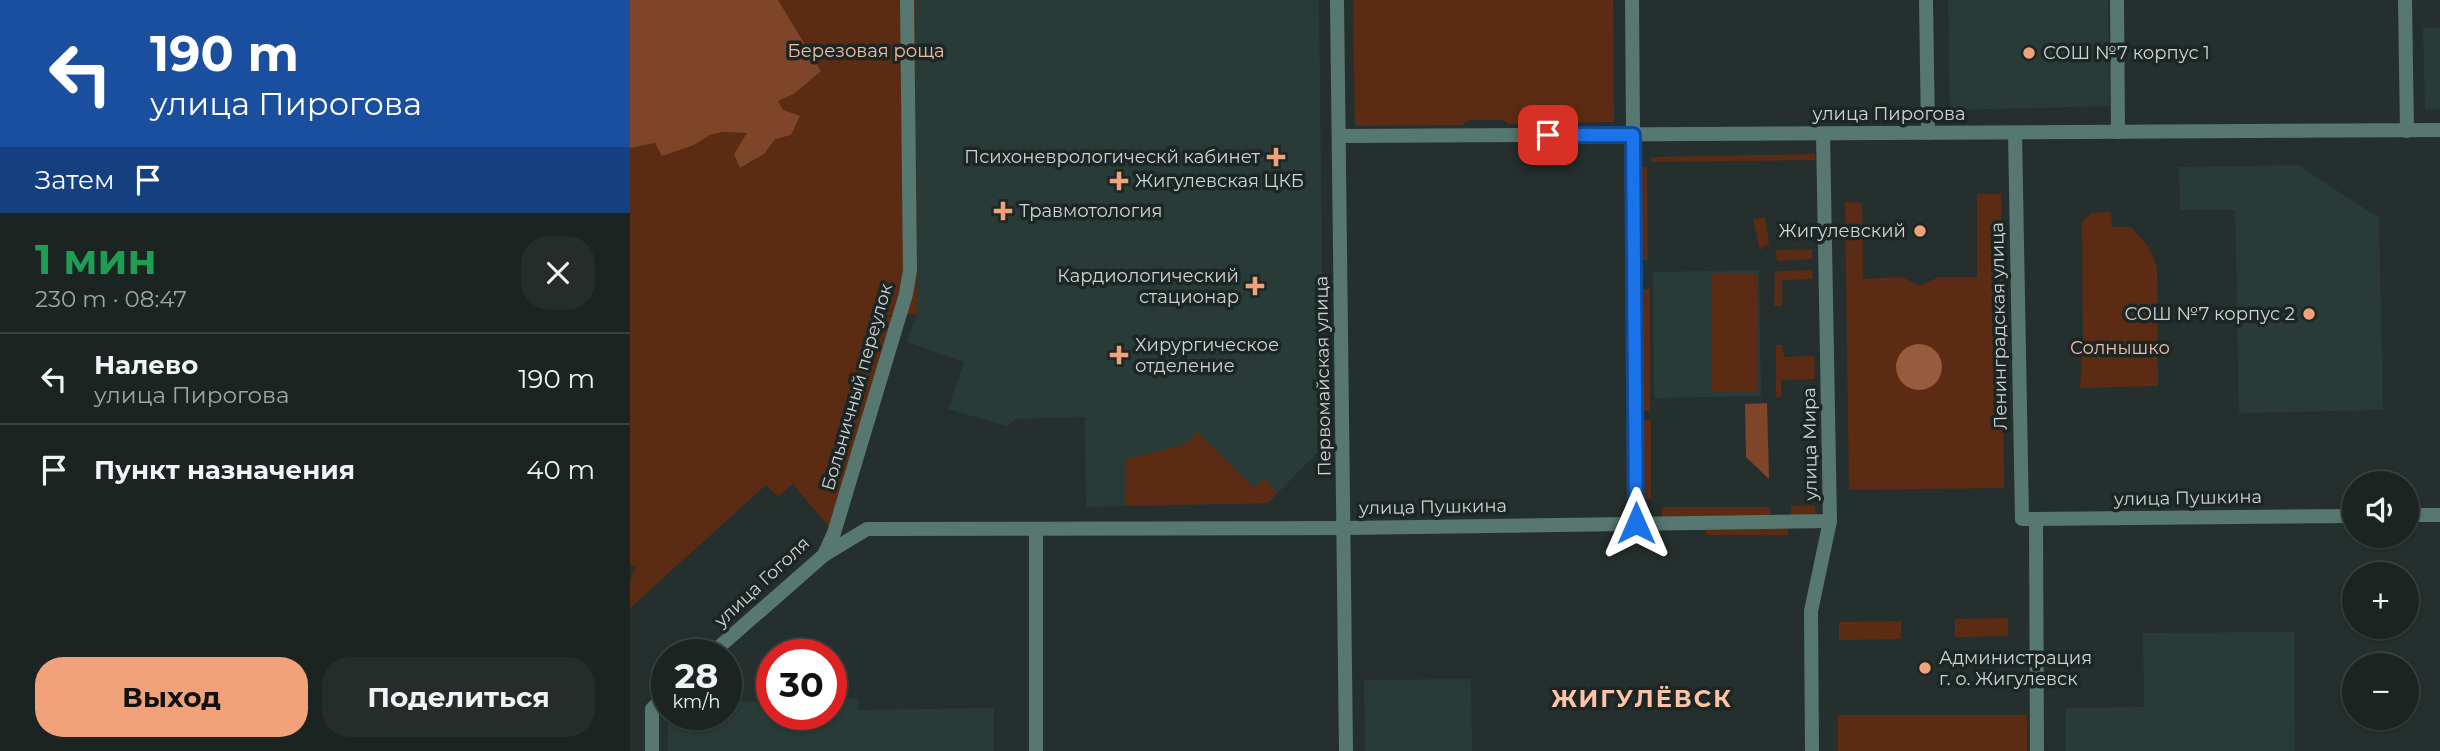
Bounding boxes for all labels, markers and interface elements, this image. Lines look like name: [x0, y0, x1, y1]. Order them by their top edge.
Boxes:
text: 190 m: [150, 24, 299, 83]
icon: left: [35, 28, 126, 119]
park label: Березовая роща: [788, 40, 944, 62]
place label: СОШ №7 корпус 1: [2043, 42, 2210, 64]
marker: СОШ №7 корпус 1: [2021, 45, 2037, 61]
text: улица Пирогова: [150, 84, 422, 123]
street label: улица Пирогова: [1812, 103, 1965, 125]
pin: [1518, 105, 1578, 165]
icon: arrive: [1529, 116, 1567, 154]
place label: Психоневрологическй кабинет: [964, 146, 1260, 168]
marker: Психоневрологическй кабинет: [1266, 147, 1286, 167]
icon: arrive: [129, 161, 167, 199]
text: Затем: [35, 164, 115, 196]
place label: Жигулевская ЦКБ: [1135, 170, 1304, 192]
marker: Жигулевская ЦКБ: [1109, 171, 1129, 191]
place label: Травмотология: [1019, 200, 1163, 222]
marker: Травмотология: [993, 201, 1013, 221]
place label: Жигулевский: [1779, 220, 1906, 242]
street label: Ленинградская улица: [1986, 222, 2012, 430]
marker: Жигулевский: [1912, 223, 1928, 239]
text: 1 мин: [35, 233, 157, 285]
button: close: [521, 236, 595, 310]
place label: Кардиологический стационар: [1057, 265, 1239, 308]
marker: Кардиологический стационар: [1245, 276, 1265, 296]
street label: Первомайская улица: [1310, 276, 1336, 476]
street label: Больничный переулок: [817, 281, 897, 493]
text: 230 m · 08:47: [35, 285, 187, 313]
place label: СОШ №7 корпус 2: [2124, 303, 2295, 325]
marker: СОШ №7 корпус 2: [2301, 306, 2317, 322]
place label: Хирургическое отделение: [1135, 334, 1279, 377]
park label: Солнышко: [2070, 337, 2170, 359]
marker: Хирургическое отделение: [1109, 345, 1129, 365]
text: Налево: [94, 349, 198, 381]
icon: left: [35, 360, 73, 398]
text: 190 m: [518, 363, 595, 395]
text: улица Пирогова: [94, 381, 289, 409]
street label: улица Мира: [1798, 387, 1822, 502]
icon: arrive: [35, 451, 73, 489]
text: Пункт назначения: [94, 454, 355, 486]
text: 40 m: [526, 454, 595, 486]
map controls: [2342, 471, 2419, 730]
button: sound: [2342, 471, 2419, 548]
position arrow: [1599, 486, 1673, 560]
street label: улица Пушкина: [2113, 486, 2262, 510]
street label: улица Пушкина: [1358, 495, 1507, 519]
street label: улица Гоголя: [709, 532, 814, 632]
button: +: [2342, 562, 2419, 639]
speed limit sign: 30: [756, 639, 847, 730]
place label: Администрация г. о. Жигулевск: [1939, 647, 2092, 690]
button: −: [2342, 653, 2419, 730]
text: 28: [675, 654, 718, 697]
button: Выход: [35, 657, 308, 737]
button: Поделиться: [322, 657, 595, 737]
marker: Администрация г. о. Жигулевск: [1917, 660, 1933, 676]
district label: ЖИГУЛЁВСК: [1551, 684, 1733, 713]
text: km/h: [672, 691, 721, 713]

